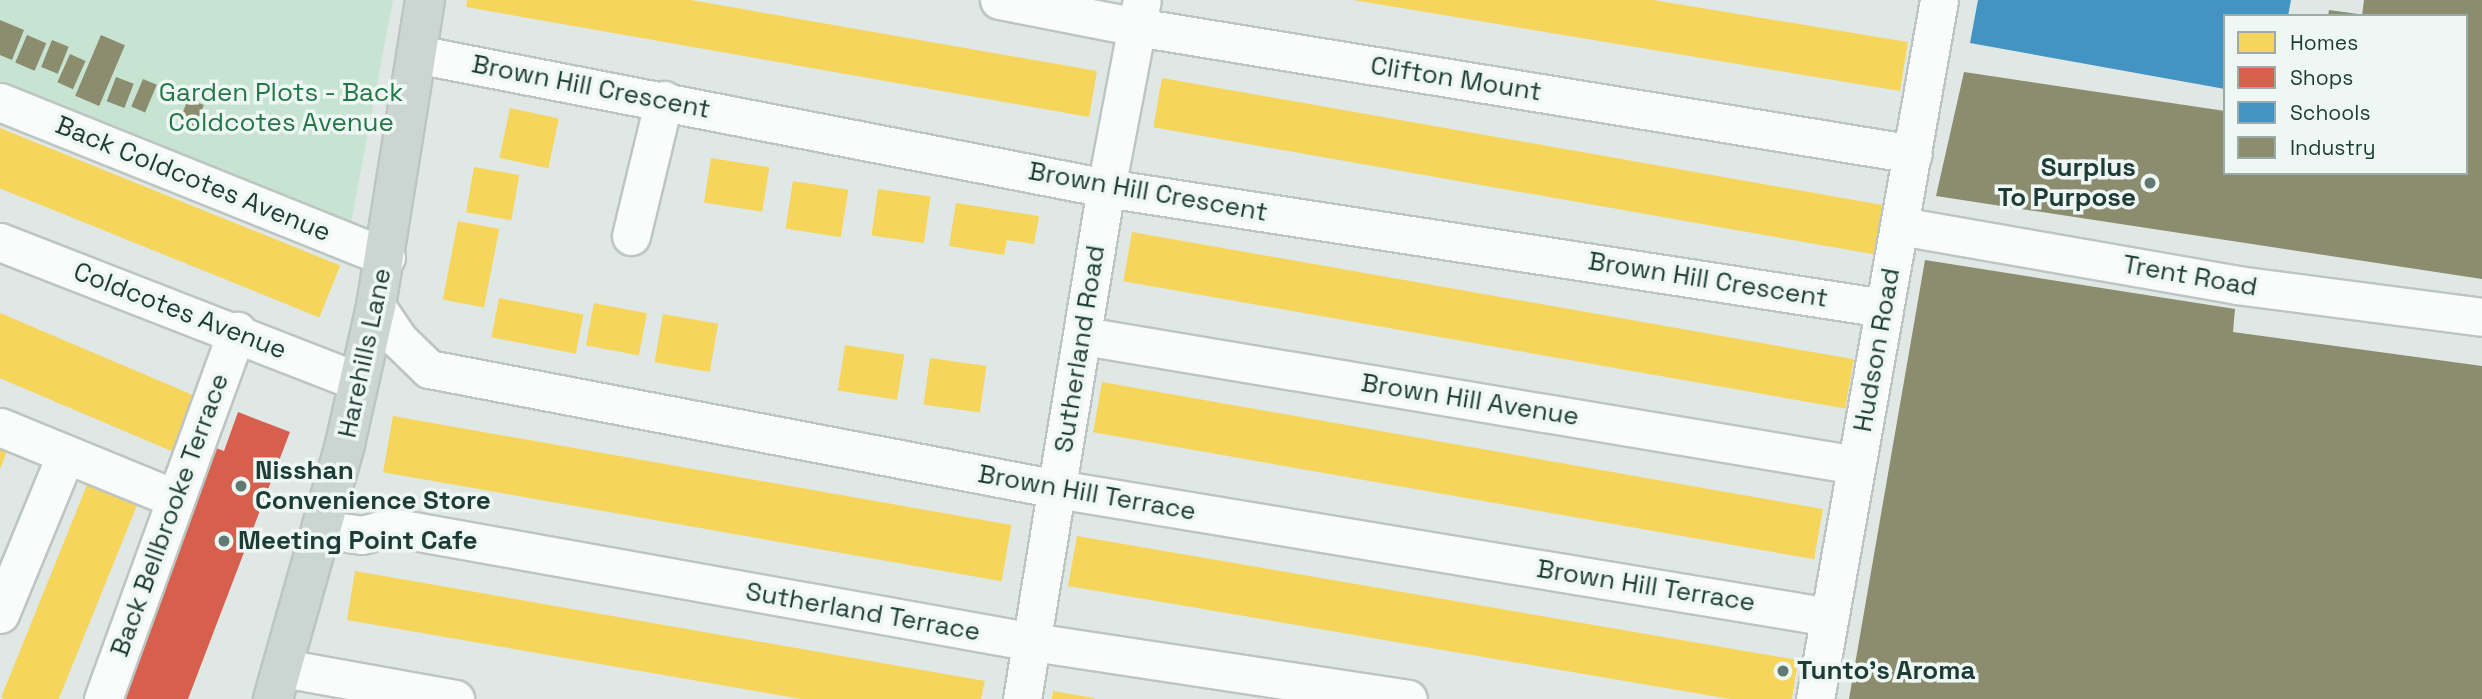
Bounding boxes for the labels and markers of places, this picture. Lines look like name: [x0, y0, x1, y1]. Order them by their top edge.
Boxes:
place label: Surplus To Purpose: [1997, 152, 2136, 214]
marker: Surplus To Purpose: [2142, 175, 2158, 191]
place label: Nisshan Convenience Store: [255, 455, 491, 516]
marker: Nisshan Convenience Store: [233, 478, 249, 494]
place label: Meeting Point Cafe: [238, 525, 478, 557]
marker: Meeting Point Cafe: [216, 533, 232, 549]
place label: Tunto's Aroma: [1797, 655, 1976, 687]
marker: Tunto's Aroma: [1775, 663, 1791, 679]

